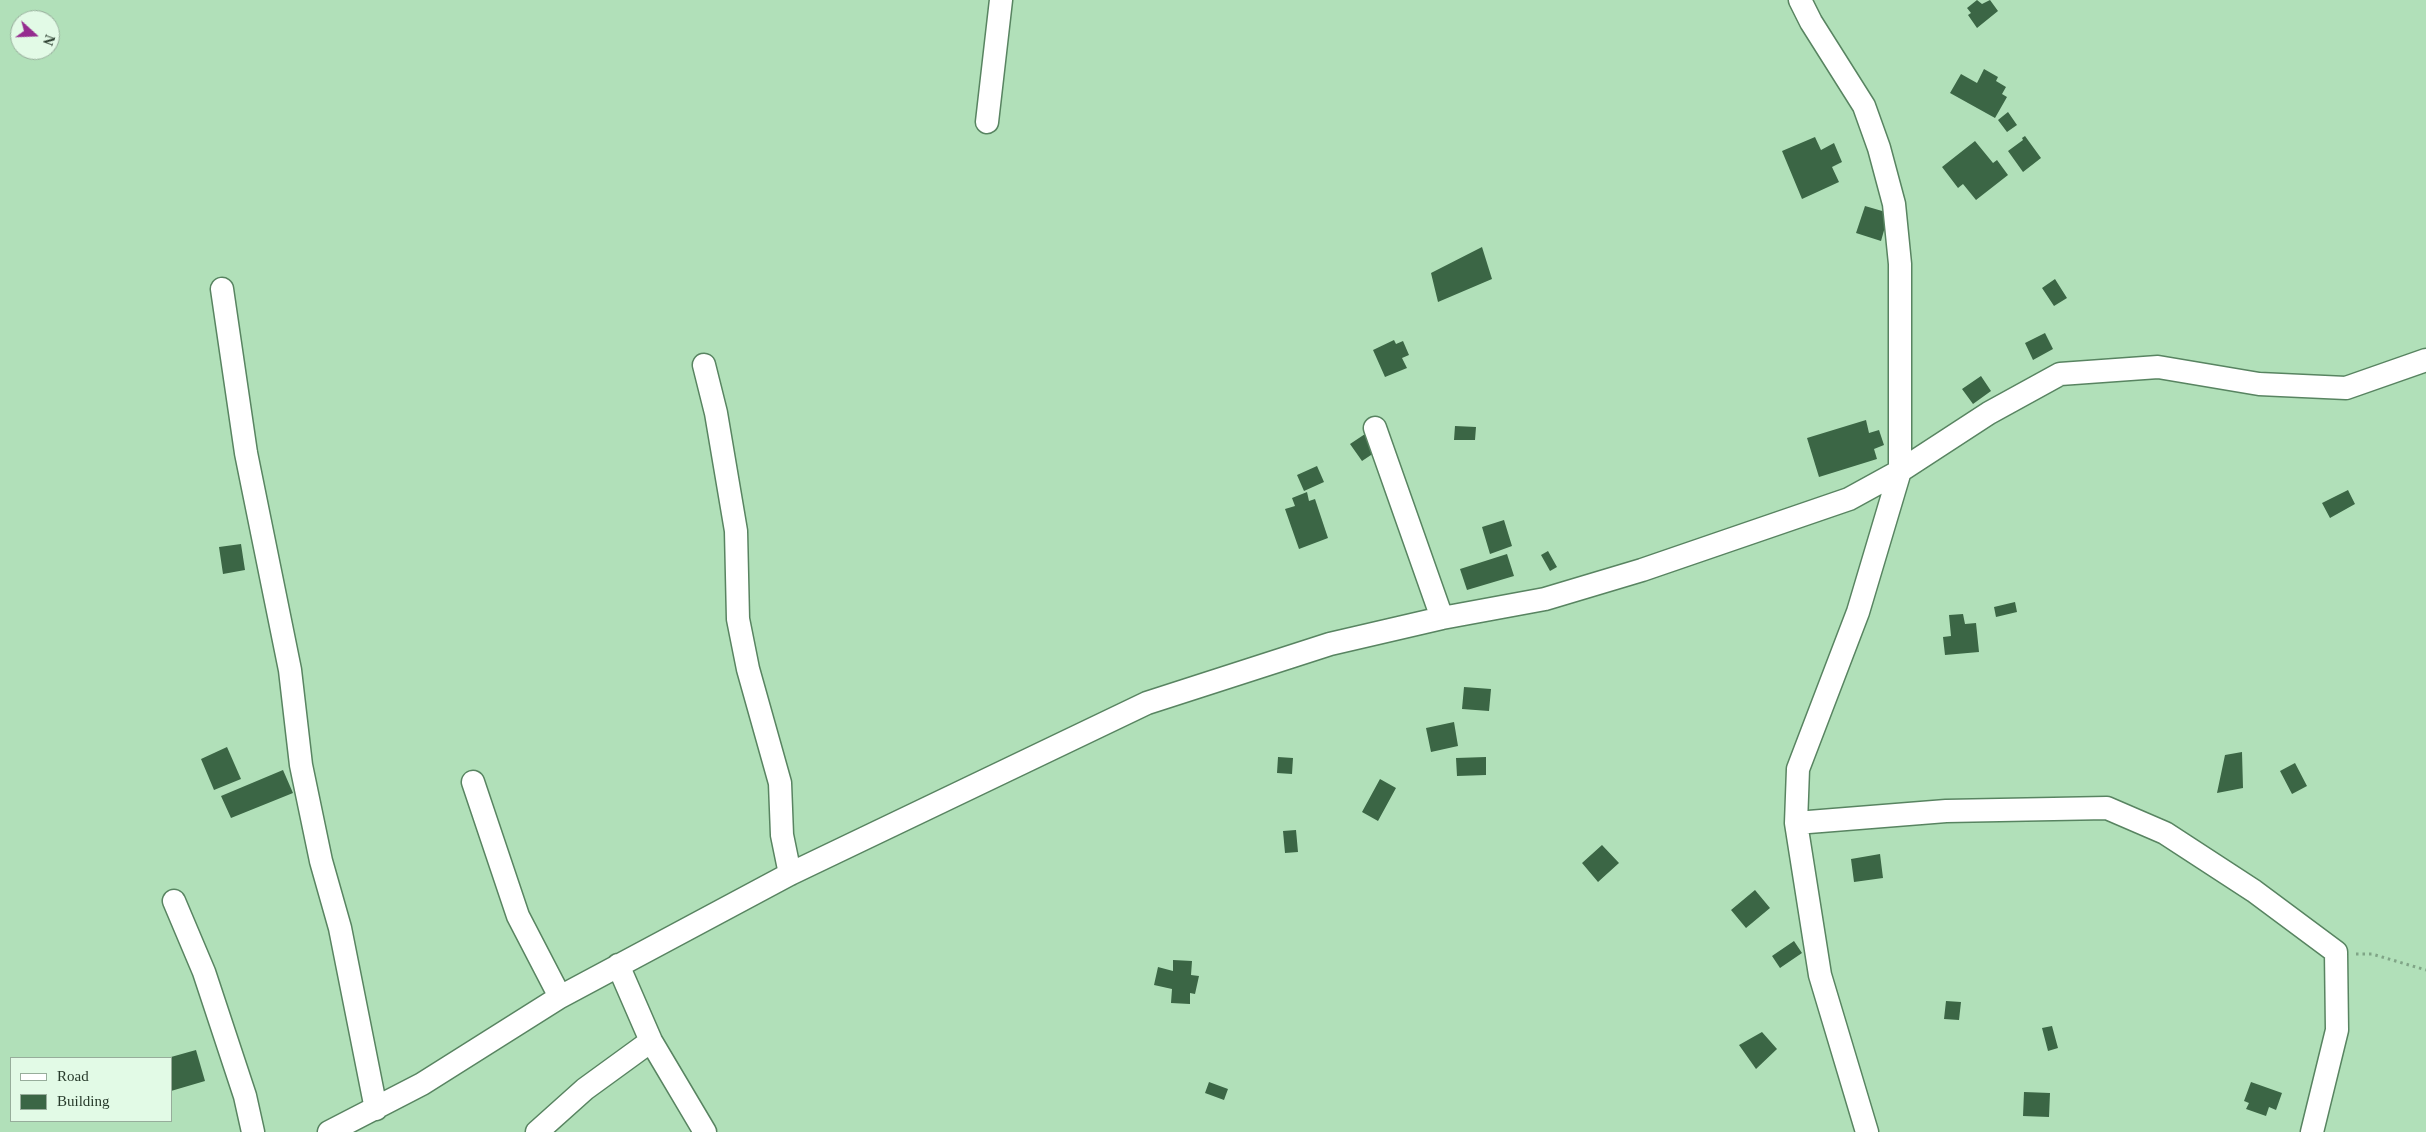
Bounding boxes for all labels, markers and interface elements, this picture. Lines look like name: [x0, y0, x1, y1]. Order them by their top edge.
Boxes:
north arrow: [10, 10, 60, 60]
text: N: [40, 33, 57, 47]
legend: [10, 1057, 172, 1122]
text: Road: [57, 1068, 89, 1084]
text: Building: [57, 1093, 110, 1109]

